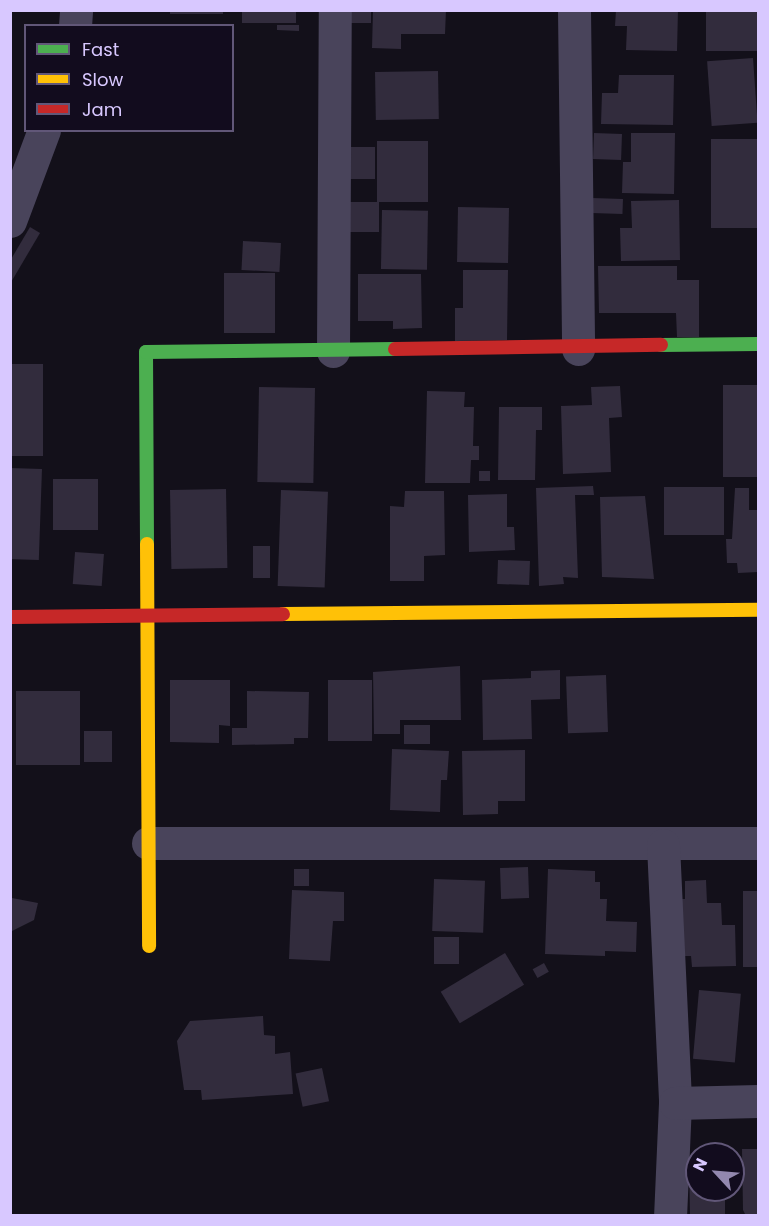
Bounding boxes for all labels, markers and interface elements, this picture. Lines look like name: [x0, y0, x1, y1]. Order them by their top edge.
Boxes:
legend: [24, 24, 234, 132]
text: Fast: [82, 37, 119, 62]
text: Slow: [82, 67, 123, 92]
text: Jam: [82, 97, 122, 122]
north arrow: [685, 1142, 745, 1202]
text: N: [687, 1154, 713, 1175]

